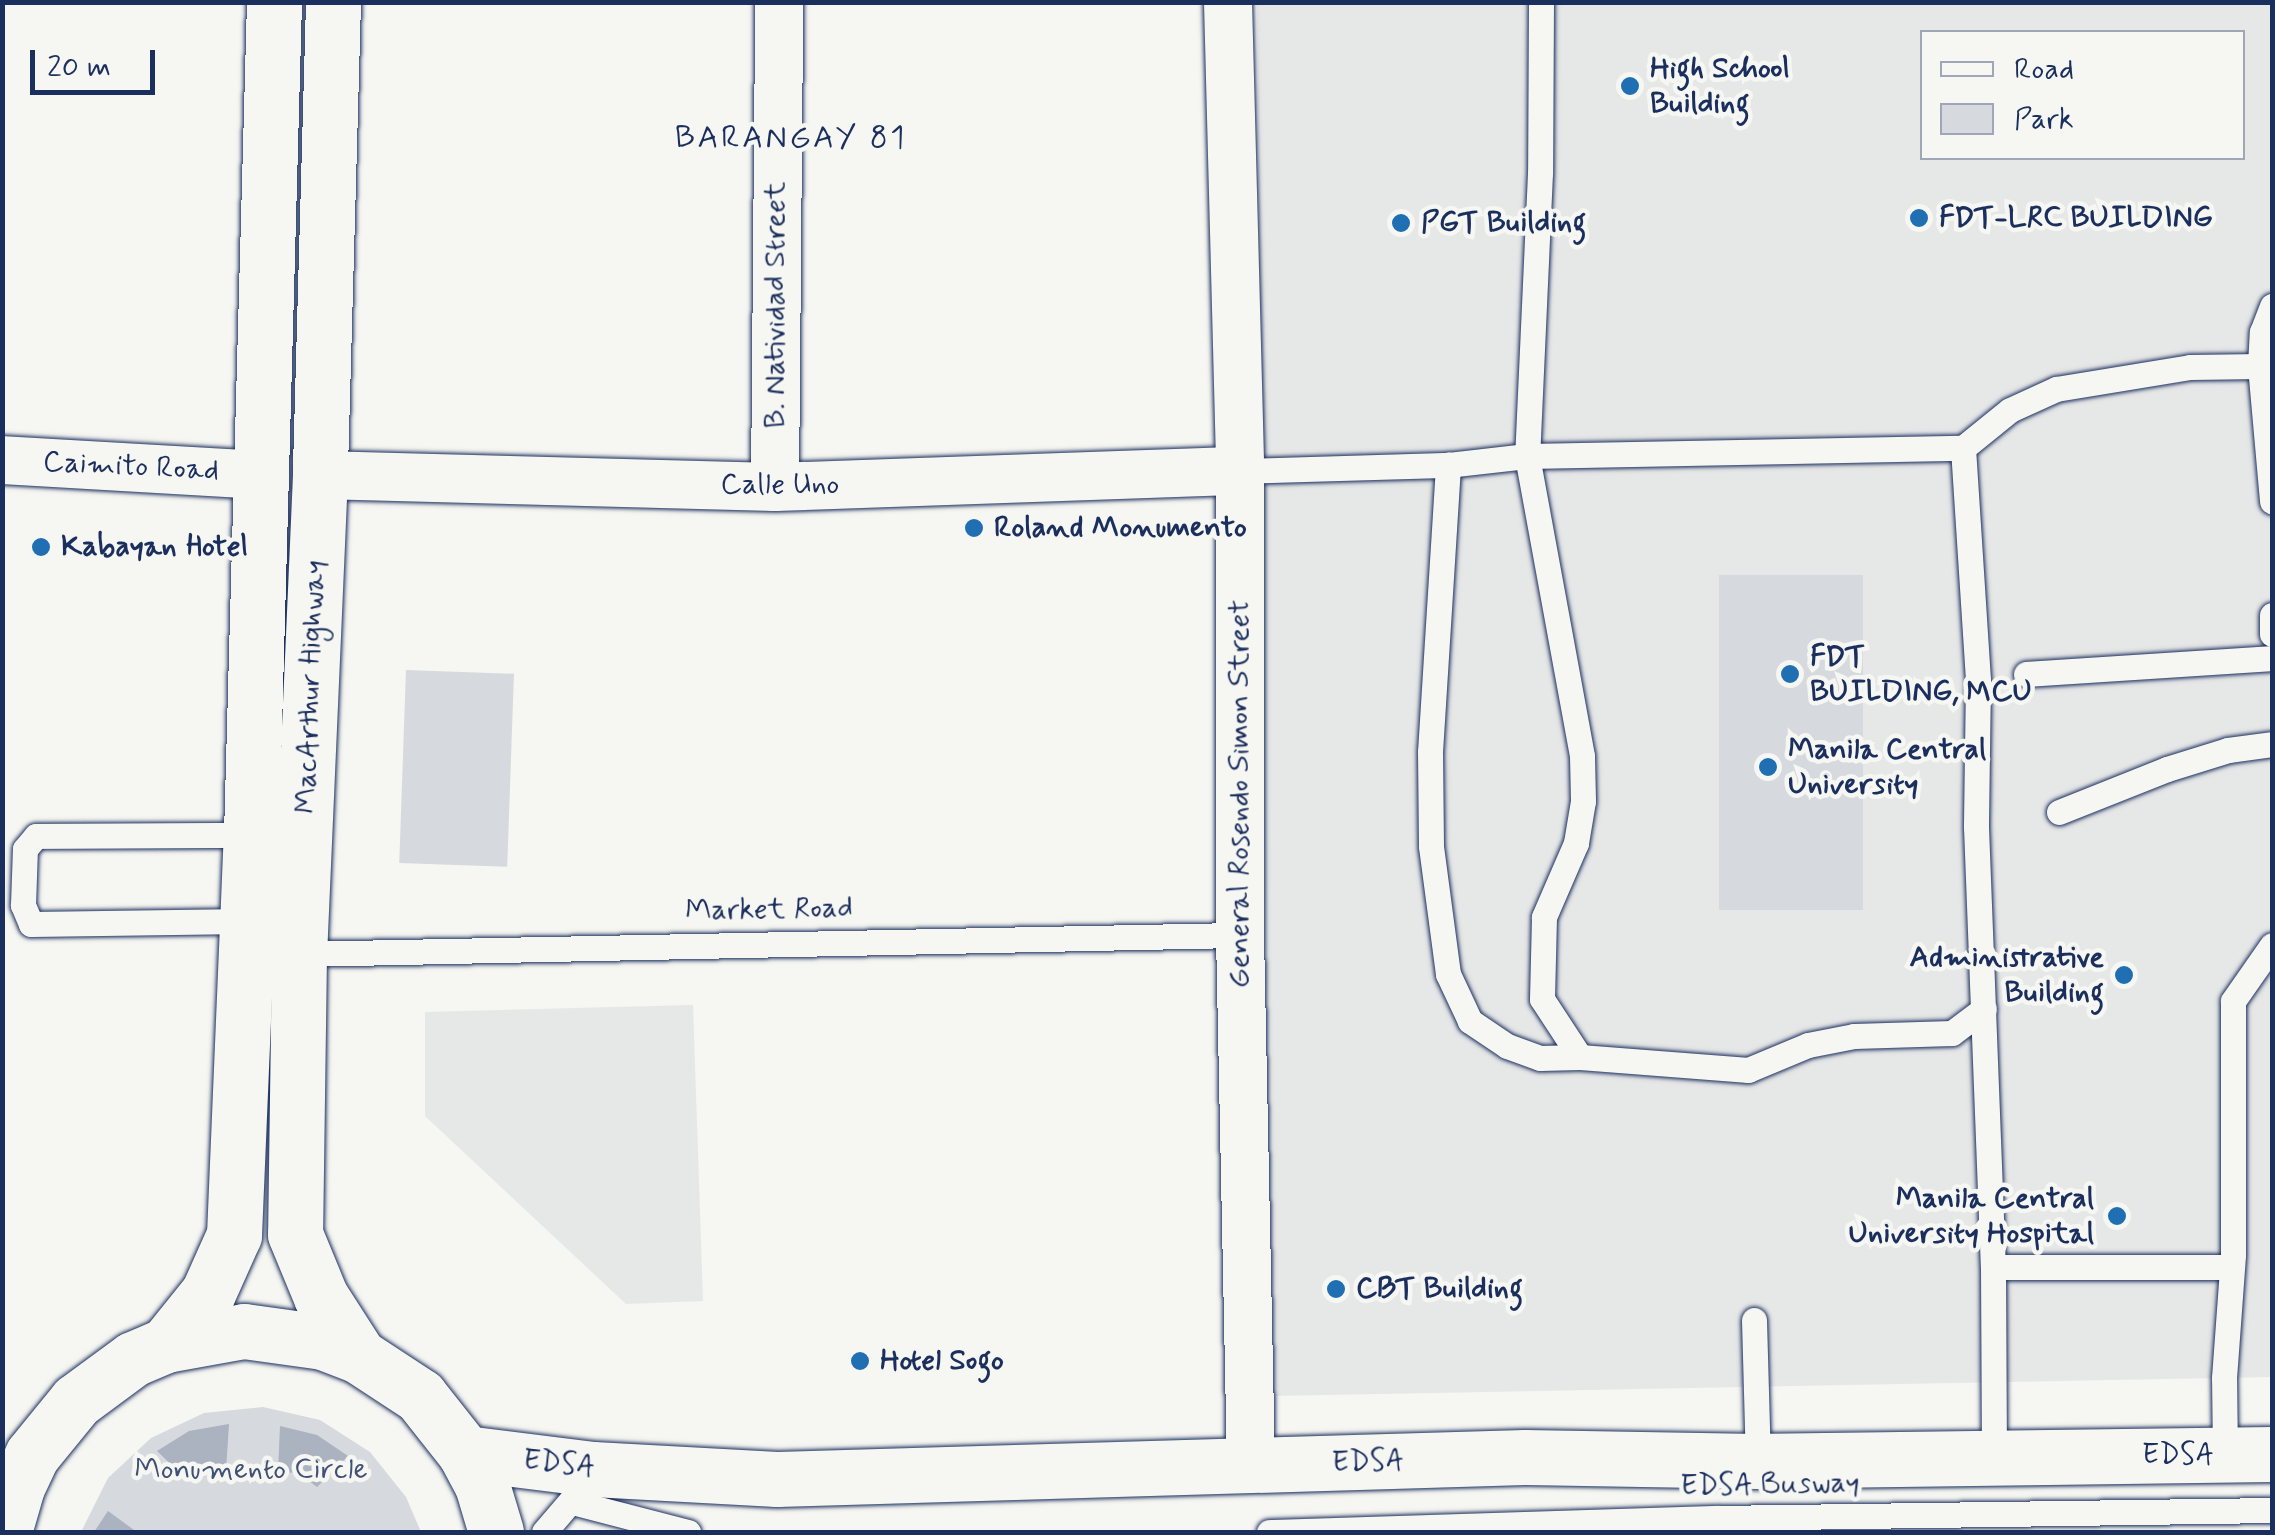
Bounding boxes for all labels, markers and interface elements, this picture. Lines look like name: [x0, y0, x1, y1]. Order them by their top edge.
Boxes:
scale bar: [35, 30, 160, 92]
legend: [1920, 30, 2245, 160]
text: 20 m: [47, 48, 111, 87]
text: Road: [2014, 50, 2074, 89]
place label: High School Building: [1650, 51, 1790, 122]
marker: High School Building: [1619, 75, 1641, 97]
text: Park: [2014, 100, 2074, 139]
district label: BARANGAY 81: [678, 119, 904, 157]
street label: B. Natividad Street: [758, 182, 794, 428]
place label: FDT-LRC BUILDING: [1939, 200, 2213, 236]
place label: PGT Building: [1421, 205, 1586, 241]
marker: FDT-LRC BUILDING: [1908, 207, 1930, 229]
marker: PGT Building: [1390, 212, 1412, 234]
street label: Caimito Road: [43, 444, 219, 490]
street label: Calle Uno: [720, 467, 840, 503]
place label: Roland Monumento: [994, 510, 1243, 546]
marker: Roland Monumento: [963, 517, 985, 539]
place label: Kabayan Hotel: [61, 529, 246, 565]
marker: Kabayan Hotel: [30, 536, 52, 558]
street label: MacArthur Highway: [289, 560, 333, 814]
street label: General Rosendo Simon Street: [1222, 590, 1258, 998]
place label: FDT BUILDING, MCU: [1810, 639, 2030, 710]
marker: FDT BUILDING, MCU: [1779, 663, 1801, 685]
place label: Manila Central University: [1788, 732, 1986, 802]
marker: Manila Central University: [1757, 756, 1779, 778]
street label: Market Road: [685, 891, 853, 929]
place label: Administrative Building: [1910, 940, 2104, 1010]
marker: Administrative Building: [2113, 964, 2135, 986]
place label: Manila Central University Hospital: [1849, 1181, 2094, 1252]
marker: Manila Central University Hospital: [2104, 1203, 2130, 1229]
place label: CBT Building: [1356, 1271, 1523, 1307]
marker: CBT Building: [1325, 1278, 1347, 1300]
place label: Hotel Sogo: [880, 1343, 1004, 1379]
marker: Hotel Sogo: [849, 1350, 871, 1372]
street label: EDSA: [2142, 1437, 2214, 1473]
street label: EDSA: [521, 1442, 597, 1486]
street label: EDSA: [1331, 1443, 1405, 1481]
park label: Monumento Circle: [134, 1452, 368, 1488]
street label: EDSA Busway: [1680, 1465, 1860, 1505]

